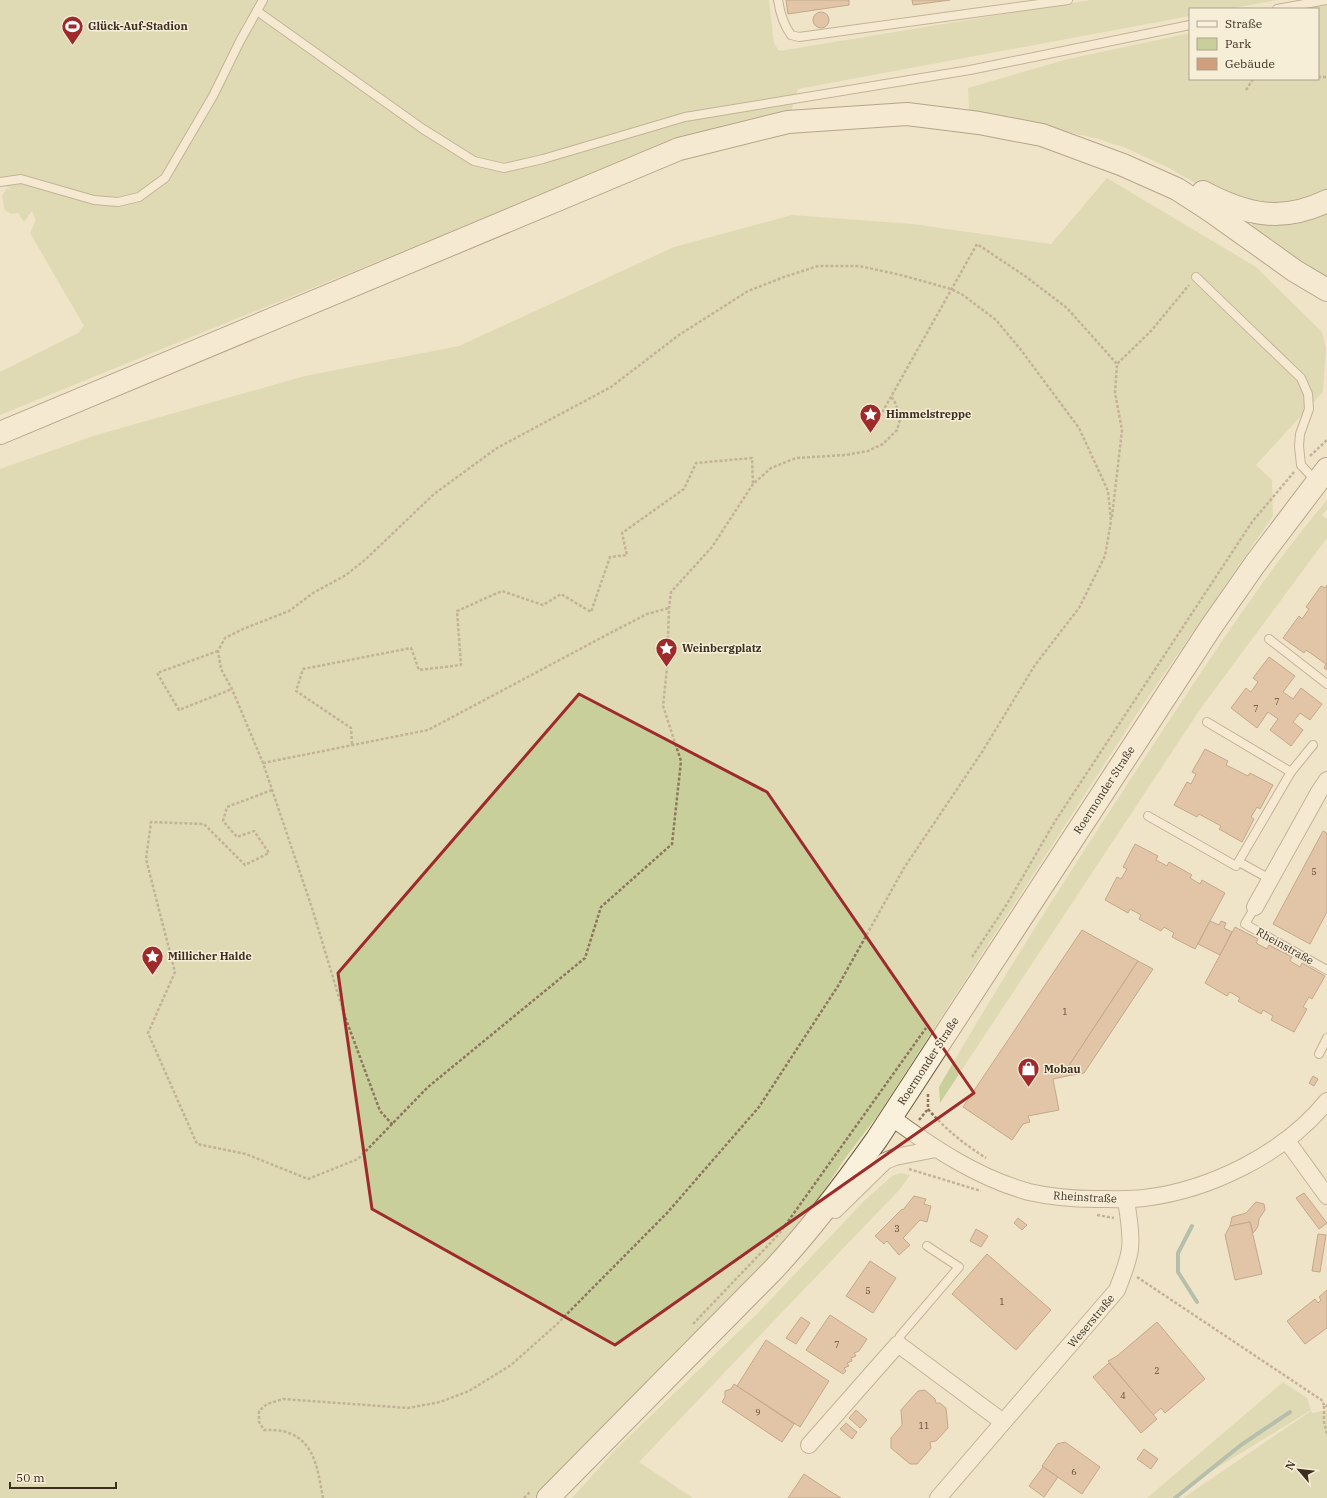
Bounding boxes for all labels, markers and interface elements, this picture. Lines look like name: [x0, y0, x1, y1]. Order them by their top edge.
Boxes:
legend: [1189, 8, 1319, 80]
sports icon: Glück-Auf-Stadion: [59, 13, 85, 46]
text: Straße: [1225, 16, 1262, 31]
place label: Glück-Auf-Stadion: [88, 19, 188, 33]
text: Park: [1225, 36, 1251, 51]
text: Gebäude: [1225, 56, 1275, 71]
place icon: Himmelstreppe: [857, 401, 883, 434]
place label: Himmelstreppe: [886, 407, 971, 421]
place icon: Weinbergplatz: [654, 635, 680, 668]
place label: Weinbergplatz: [682, 641, 762, 655]
house number: 7: [1274, 696, 1280, 707]
house number: 7: [1253, 703, 1259, 714]
street label: Roermonder Straße: [1070, 743, 1138, 837]
house number: 5: [1311, 866, 1317, 877]
street label: Rheinstraße: [1254, 924, 1316, 968]
place icon: Millicher Halde: [139, 943, 165, 976]
place label: Millicher Halde: [168, 949, 252, 963]
house number: 1: [1062, 1006, 1068, 1017]
street label: Roermonder Straße: [894, 1014, 962, 1108]
shop icon: Mobau: [1016, 1056, 1042, 1089]
place label: Mobau: [1044, 1062, 1081, 1076]
street label: Rheinstraße: [1053, 1188, 1117, 1206]
house number: 3: [894, 1223, 900, 1234]
house number: 5: [865, 1285, 871, 1296]
street label: Weserstraße: [1065, 1291, 1117, 1350]
house number: 1: [999, 1296, 1005, 1307]
house number: 7: [834, 1339, 840, 1350]
house number: 2: [1154, 1365, 1160, 1376]
house number: 4: [1120, 1390, 1126, 1401]
house number: 9: [755, 1407, 761, 1418]
house number: 11: [919, 1420, 929, 1431]
north arrow: [1279, 1450, 1319, 1490]
text: N: [1282, 1458, 1299, 1472]
scale bar: [10, 1464, 116, 1490]
house number: 6: [1071, 1466, 1077, 1477]
text: 50 m: [16, 1470, 45, 1485]

